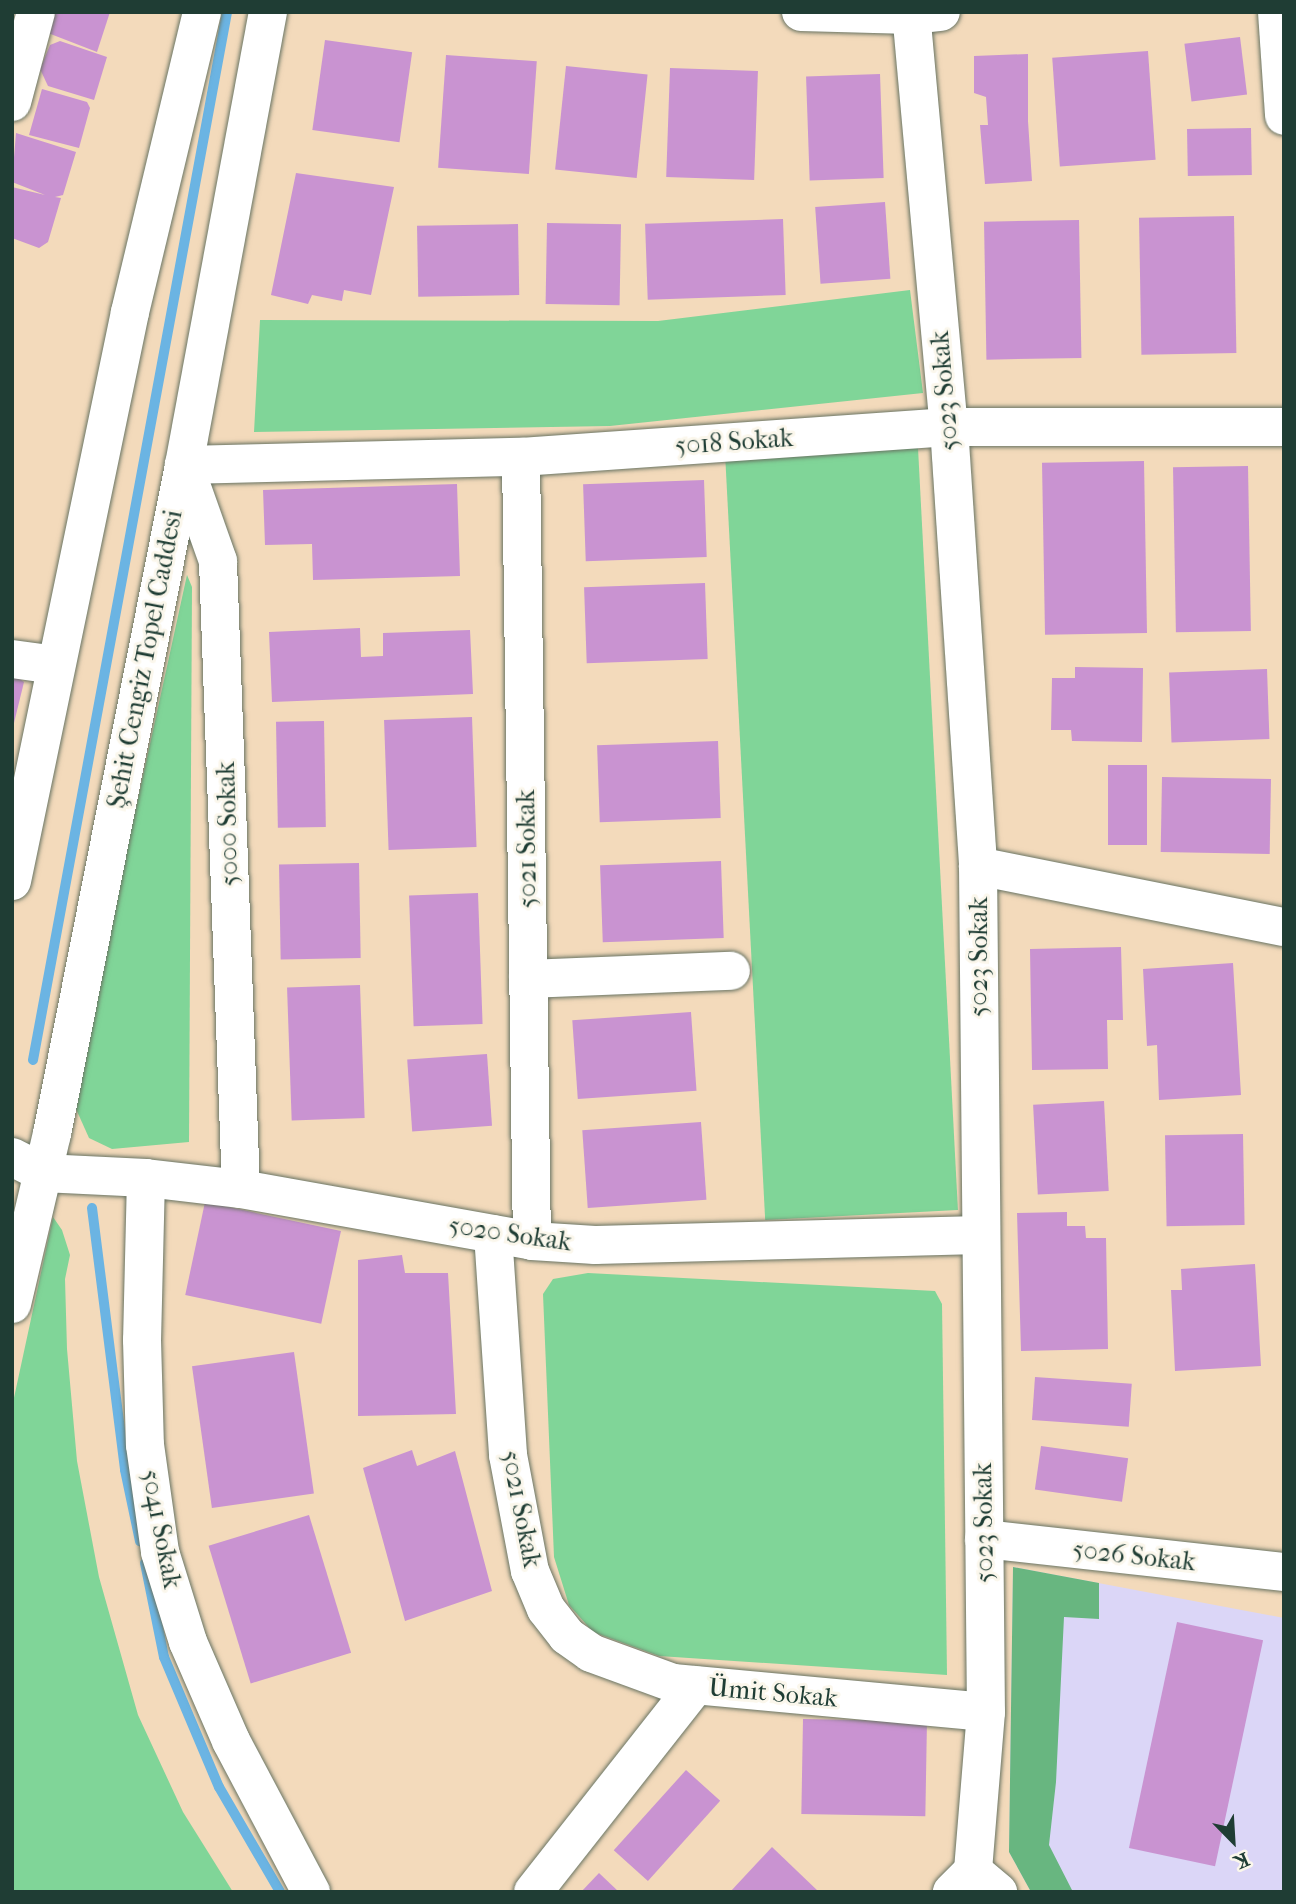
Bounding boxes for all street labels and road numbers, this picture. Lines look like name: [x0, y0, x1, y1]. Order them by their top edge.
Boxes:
street label: 5023 Sokak: [924, 330, 966, 452]
street label: 5018 Sokak: [674, 422, 794, 462]
street label: Şehit Cengiz Topel Caddesi: [101, 507, 189, 811]
street label: 5000 Sokak: [210, 761, 246, 887]
street label: 5021 Sokak: [510, 789, 544, 909]
street label: 5023 Sokak: [963, 897, 995, 1017]
street label: 5020 Sokak: [446, 1210, 574, 1258]
street label: 5021 Sokak: [494, 1448, 548, 1570]
street label: 5023 Sokak: [967, 1463, 1001, 1583]
street label: 5041 Sokak: [134, 1467, 188, 1591]
street label: 5026 Sokak: [1071, 1534, 1197, 1578]
street label: Ümit Sokak: [707, 1672, 839, 1714]

